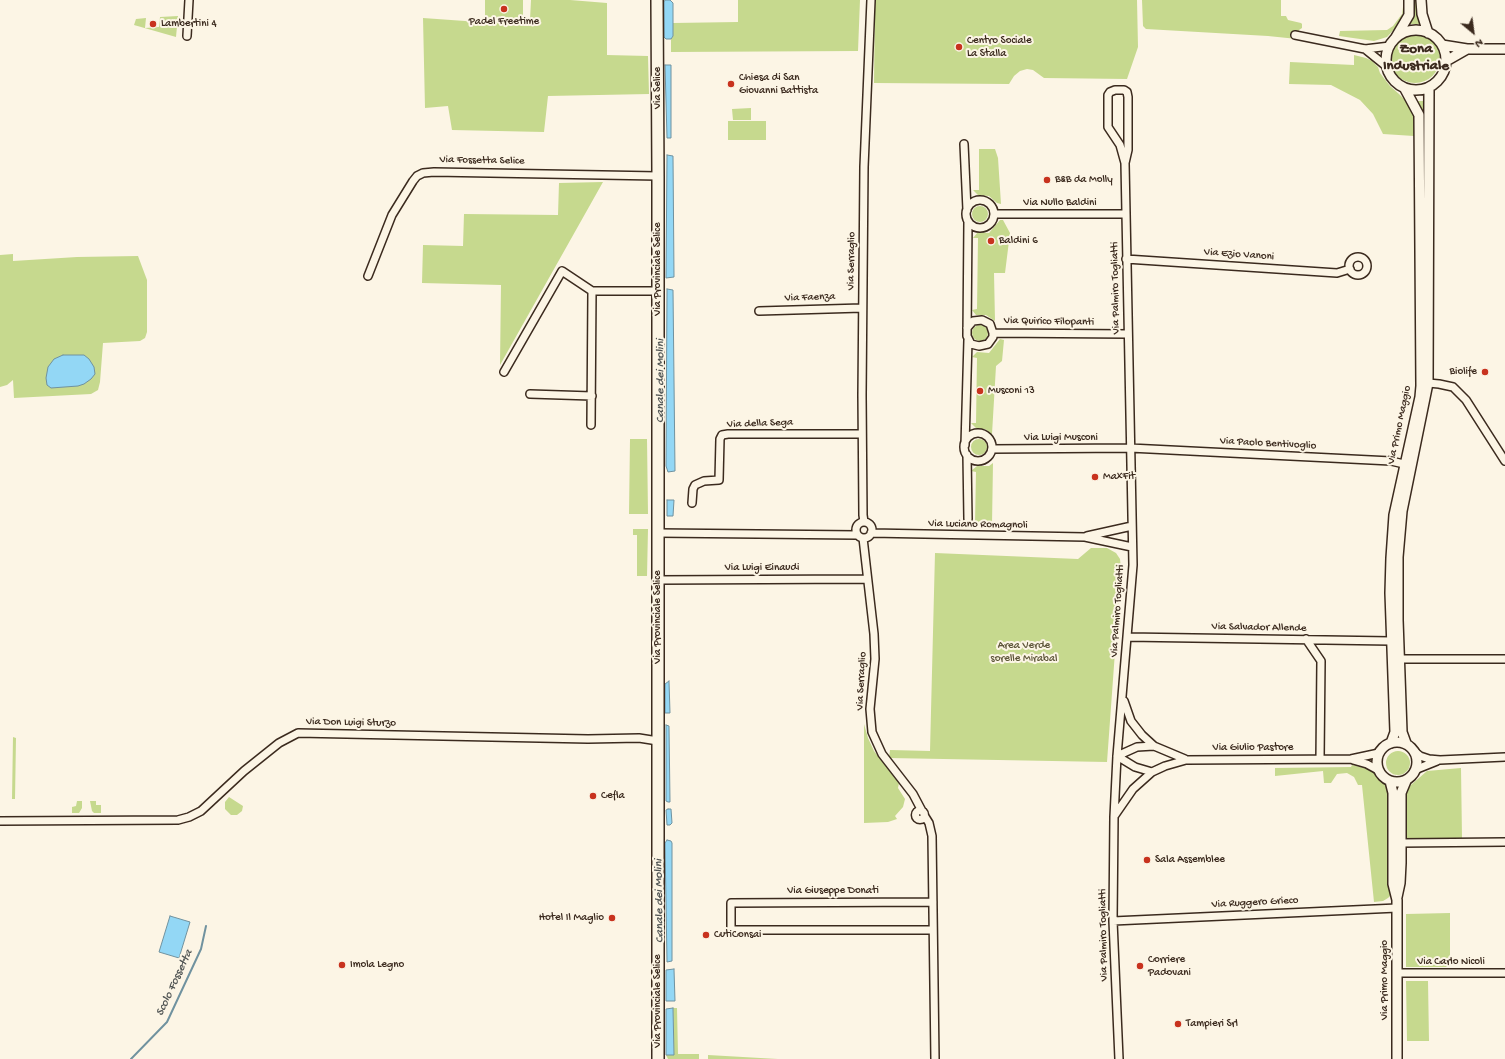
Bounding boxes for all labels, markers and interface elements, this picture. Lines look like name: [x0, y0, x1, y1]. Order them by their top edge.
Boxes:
marker: Padel Freetime: [499, 4, 509, 14]
north arrow: [1453, 12, 1493, 52]
place label: Padel Freetime: [469, 15, 539, 29]
place label: Lambertini 4: [161, 17, 217, 31]
marker: Lambertini 4: [148, 19, 158, 29]
place label: Centro Sociale La Stalla: [967, 34, 1032, 60]
text: N: [1473, 36, 1485, 49]
district label: Zona Industriale: [1383, 41, 1449, 76]
marker: Centro Sociale La Stalla: [954, 42, 964, 52]
street label: Via Selice: [651, 67, 665, 109]
place label: Chiesa di San Giovanni Battista: [739, 71, 818, 97]
marker: Chiesa di San Giovanni Battista: [726, 79, 736, 89]
street label: Via Fossetta Selice: [439, 154, 525, 168]
place label: B&B da Molly: [1055, 173, 1113, 187]
marker: B&B da Molly: [1042, 175, 1052, 185]
street label: Via Nullo Baldini: [1023, 196, 1097, 210]
street label: Via Provinciale Selice: [651, 222, 665, 316]
street label: Via Serraglio: [845, 232, 859, 290]
place label: Baldini 6: [999, 234, 1038, 248]
marker: Baldini 6: [986, 236, 996, 246]
street label: Via Palmiro Togliatti: [1109, 242, 1123, 334]
street label: Via Ezio Vanoni: [1203, 246, 1275, 264]
street label: Via Faenza: [784, 291, 836, 305]
street label: Via Quirico Filopanti: [1004, 315, 1094, 329]
water label: Canale dei Molini: [654, 339, 668, 423]
place label: Biolife: [1449, 365, 1477, 379]
marker: Biolife: [1480, 367, 1490, 377]
place label: Musconi 13: [988, 384, 1035, 398]
street label: Via Primo Maggio: [1385, 384, 1415, 466]
marker: Musconi 13: [975, 386, 985, 396]
street label: Via della Sega: [727, 416, 793, 432]
street label: Via Luigi Musconi: [1024, 431, 1098, 445]
street label: Via Paolo Bentivoglio: [1219, 435, 1317, 453]
place label: MaxFit: [1103, 470, 1135, 484]
marker: MaxFit: [1090, 472, 1100, 482]
street label: Via Luciano Romagnoli: [928, 518, 1028, 532]
street label: Via Luigi Einaudi: [725, 561, 799, 575]
street label: Via Palmiro Togliatti: [1108, 564, 1128, 658]
street label: Via Provinciale Selice: [651, 570, 665, 664]
street label: Via Salvador Allende: [1211, 621, 1307, 635]
park label: Area Verde sorelle Mirabal: [991, 639, 1057, 665]
street label: Via Serraglio: [854, 651, 870, 711]
street label: Via Don Luigi Sturzo: [306, 716, 396, 730]
street label: Via Giulio Pastore: [1213, 741, 1293, 755]
place label: Cefla: [601, 789, 625, 803]
marker: Cefla: [588, 791, 598, 801]
place label: Sala Assemblee: [1155, 853, 1225, 867]
marker: Sala Assemblee: [1142, 855, 1152, 865]
water label: Canale dei Molini: [652, 859, 668, 943]
street label: Via Giuseppe Donati: [787, 884, 879, 898]
street label: Via Palmiro Togliatti: [1097, 889, 1111, 981]
street label: Via Ruggero Grieco: [1211, 894, 1299, 912]
place label: Hotel Il Maglio: [539, 911, 604, 925]
marker: Hotel Il Maglio: [607, 913, 617, 923]
place label: CutiConsai: [714, 928, 761, 942]
marker: CutiConsai: [701, 930, 711, 940]
street label: Via Primo Maggio: [1378, 940, 1392, 1020]
water label: Scolo Fossetta: [153, 948, 197, 1018]
place label: Corriere Padovani: [1148, 953, 1191, 979]
street label: Via Provinciale Selice: [651, 954, 665, 1048]
street label: Via Carlo Nicoli: [1417, 955, 1485, 969]
place label: Imola Legno: [350, 958, 404, 972]
marker: Imola Legno: [337, 960, 347, 970]
marker: Corriere Padovani: [1135, 961, 1145, 971]
place label: Tampieri Srl: [1186, 1017, 1238, 1031]
marker: Tampieri Srl: [1173, 1019, 1183, 1029]

